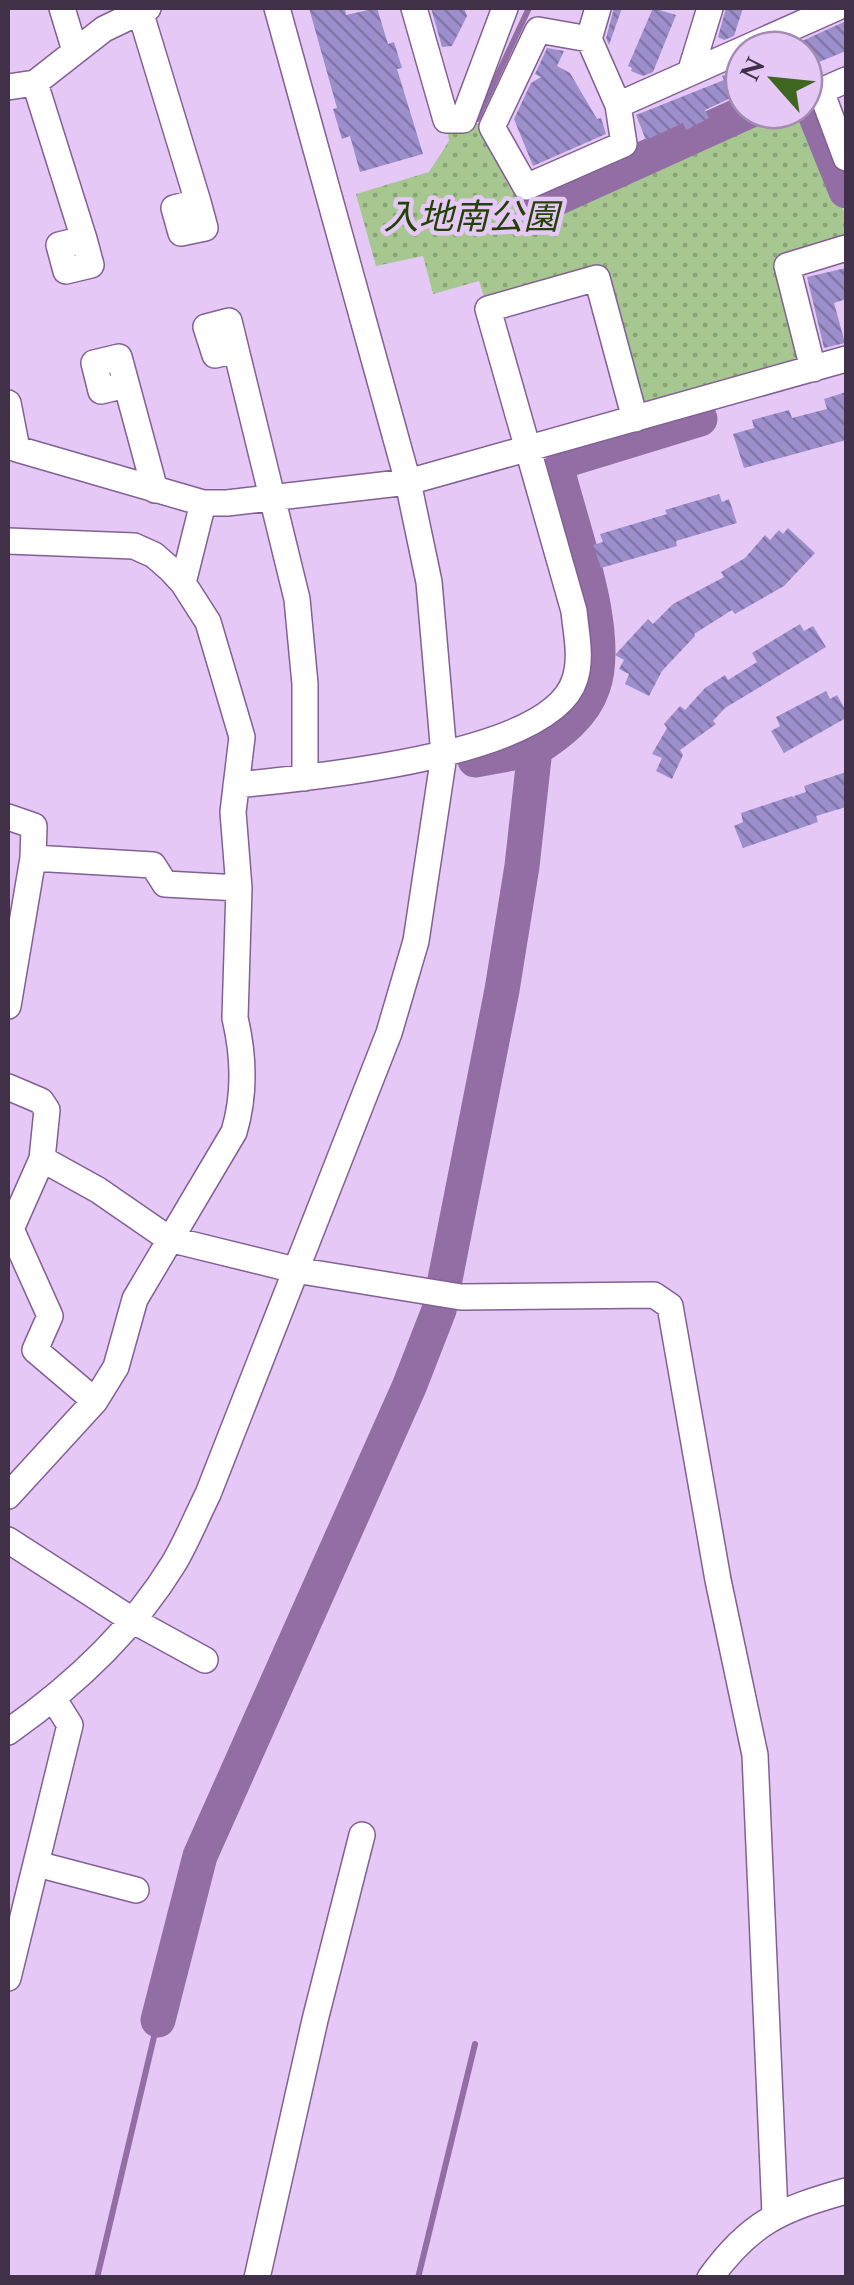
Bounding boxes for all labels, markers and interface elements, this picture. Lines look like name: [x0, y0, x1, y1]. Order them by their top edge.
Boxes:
north arrow: [724, 30, 824, 130]
text: N: [729, 49, 777, 89]
park label: 入地南公園: [383, 192, 563, 245]

